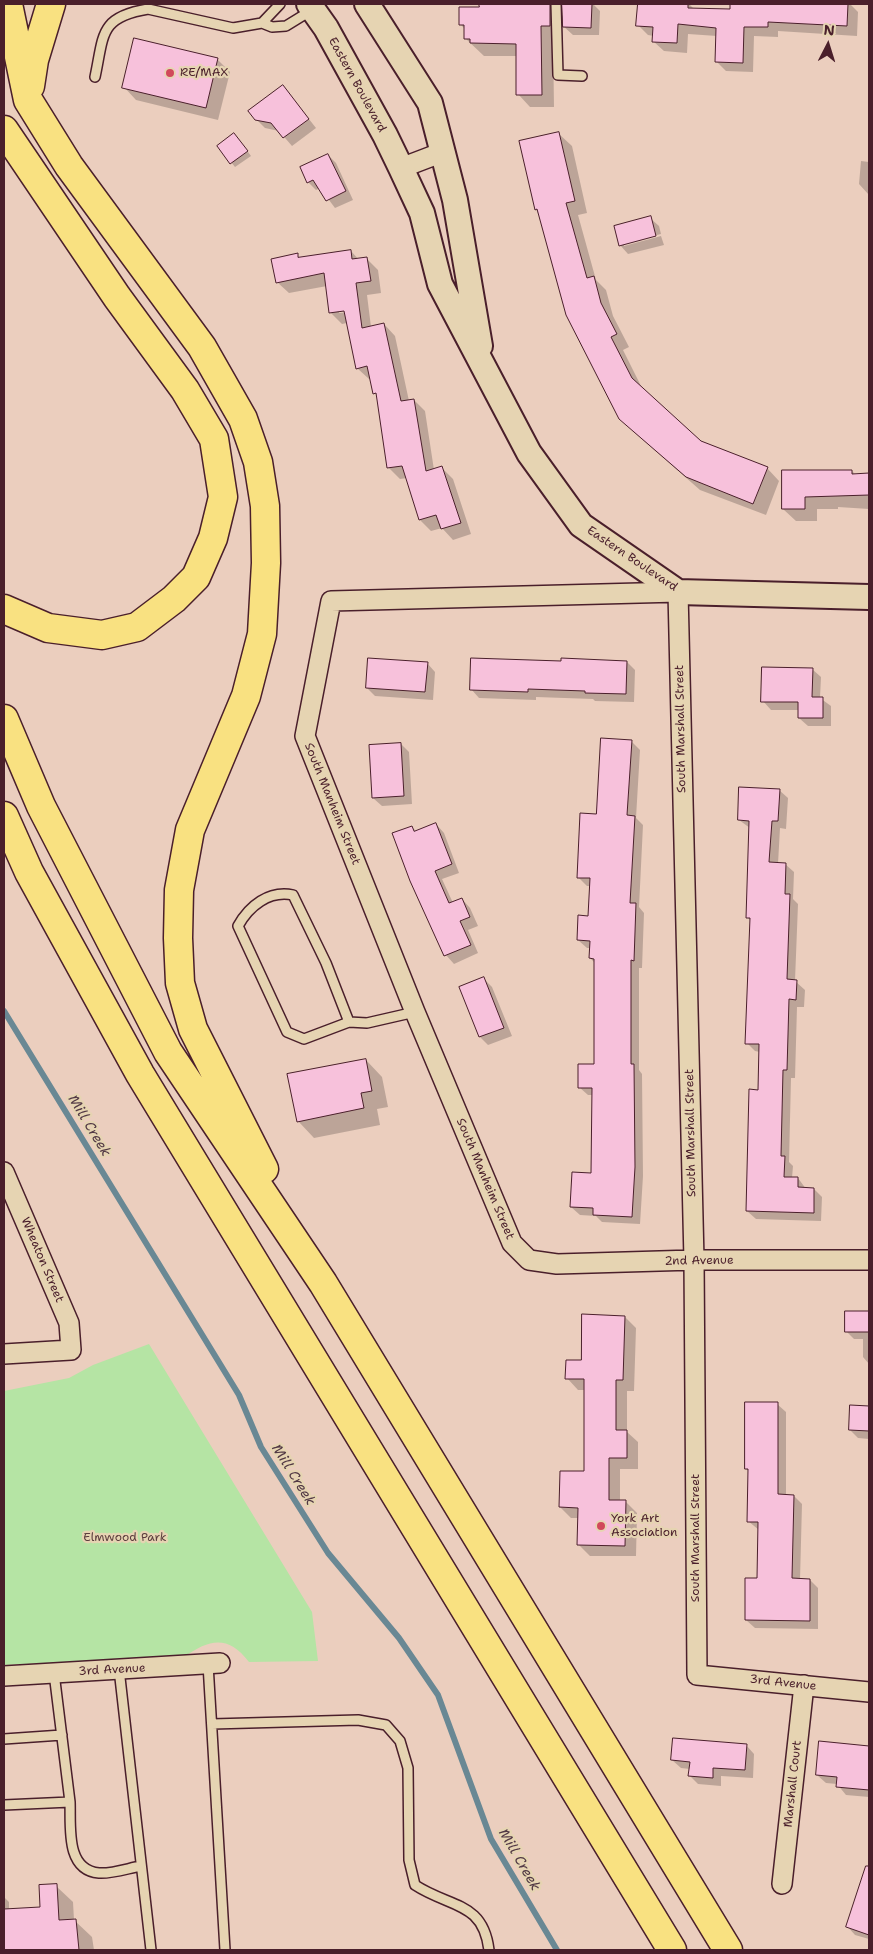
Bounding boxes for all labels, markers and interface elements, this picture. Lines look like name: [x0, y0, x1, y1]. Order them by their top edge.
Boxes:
north arrow: [803, 20, 853, 70]
text: N: [823, 21, 836, 40]
street label: Eastern Boulevard: [325, 35, 389, 135]
place label: RE/MAX: [180, 66, 228, 80]
marker: RE/MAX: [164, 67, 176, 79]
street label: Eastern Boulevard: [584, 523, 680, 595]
street label: South Marshall Street: [673, 665, 689, 793]
street label: South Manheim Street: [301, 741, 363, 867]
street label: South Marshall Street: [683, 1069, 699, 1197]
water label: Mill Creek: [64, 1092, 114, 1160]
street label: South Manheim Street: [453, 1116, 517, 1242]
street label: Wheaton Street: [18, 1215, 66, 1305]
street label: 2nd Avenue: [664, 1253, 734, 1269]
water label: Mill Creek: [268, 1441, 318, 1509]
street label: South Marshall Street: [689, 1474, 703, 1602]
place label: York Art Association: [611, 1512, 677, 1540]
marker: York Art Association: [595, 1520, 607, 1532]
park label: Elmwood Park: [83, 1531, 167, 1545]
street label: 3rd Avenue: [78, 1661, 146, 1679]
street label: 3rd Avenue: [749, 1672, 817, 1694]
street label: Marshall Court: [781, 1740, 805, 1828]
water label: Mill Creek: [494, 1826, 544, 1894]

